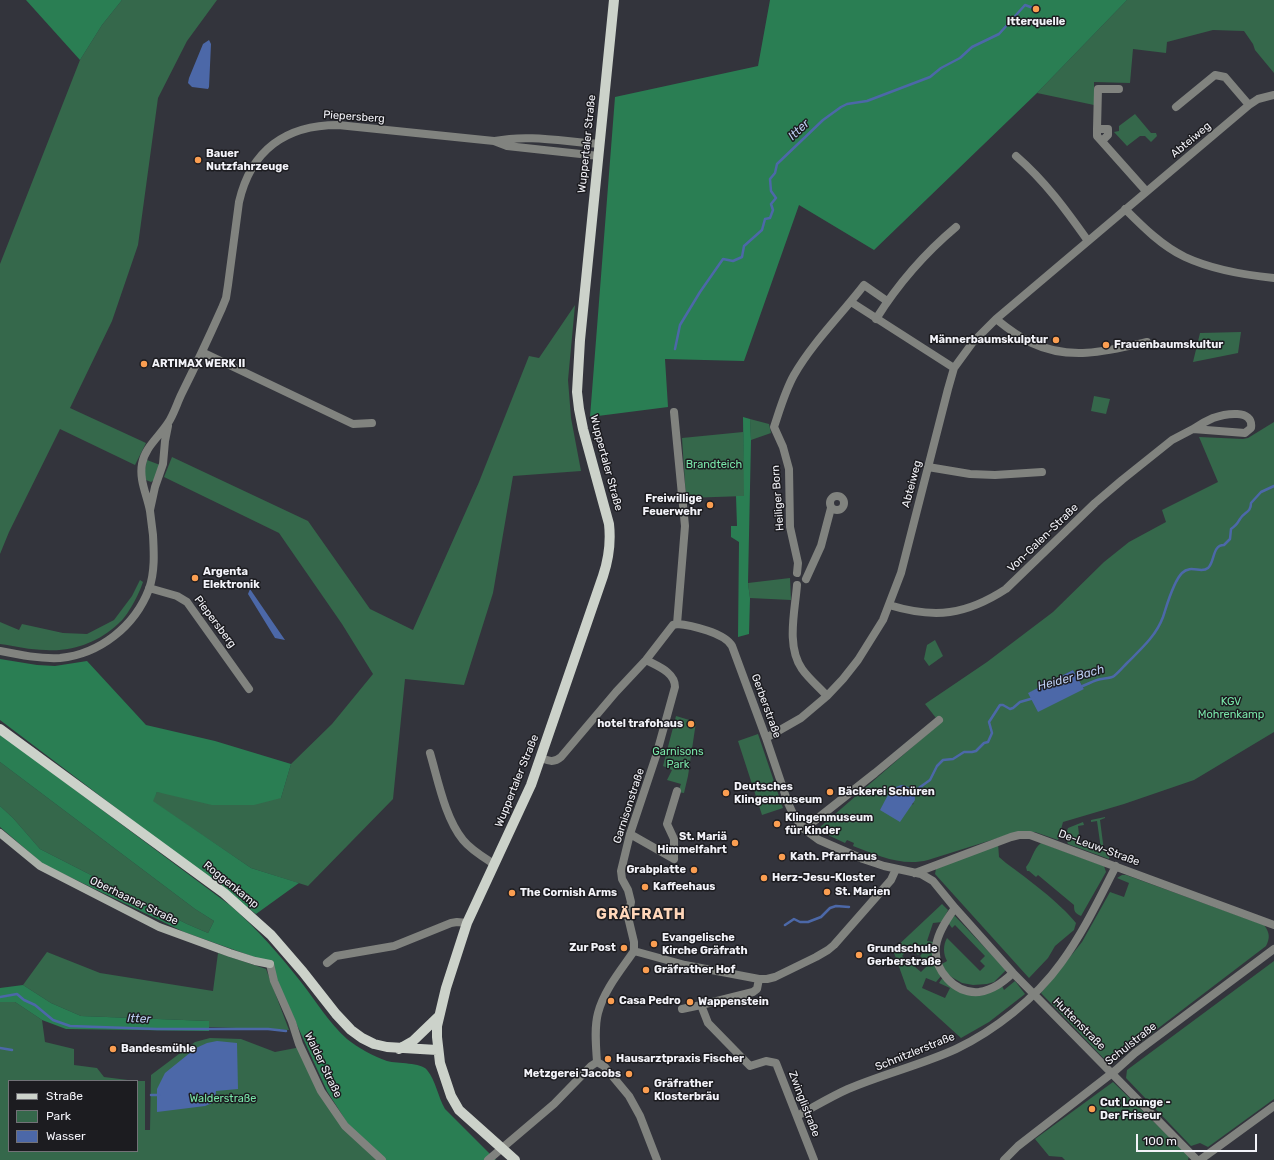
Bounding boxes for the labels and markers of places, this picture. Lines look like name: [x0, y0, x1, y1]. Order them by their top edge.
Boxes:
marker: Itterquelle: [1031, 4, 1041, 14]
place label: Itterquelle: [1007, 15, 1065, 29]
place label: Bauer Nutzfahrzeuge: [206, 147, 289, 173]
marker: Bauer Nutzfahrzeuge: [193, 155, 203, 165]
place label: Männerbaumskulptur: [929, 333, 1048, 347]
marker: Männerbaumskulptur: [1051, 335, 1061, 345]
place label: Frauenbaumskultur: [1114, 338, 1223, 352]
marker: Frauenbaumskultur: [1101, 340, 1111, 350]
place label: ARTIMAX WERK II: [152, 357, 245, 371]
marker: ARTIMAX WERK II: [139, 359, 149, 369]
place label: Freiwillige Feuerwehr: [642, 492, 702, 518]
marker: Freiwillige Feuerwehr: [705, 500, 715, 510]
place label: Argenta Elektronik: [203, 565, 260, 591]
marker: Argenta Elektronik: [190, 573, 200, 583]
place label: hotel trafohaus: [597, 717, 683, 731]
marker: hotel trafohaus: [686, 719, 696, 729]
place label: Deutsches Klingenmuseum: [734, 780, 822, 806]
place label: Bäckerei Schüren: [838, 785, 935, 799]
marker: Bäckerei Schüren: [825, 787, 835, 797]
marker: Deutsches Klingenmuseum: [721, 788, 731, 798]
place label: Klingenmuseum für Kinder: [785, 811, 873, 837]
marker: Klingenmuseum für Kinder: [772, 819, 782, 829]
place label: St. Mariä Himmelfahrt: [657, 830, 727, 856]
marker: St. Mariä Himmelfahrt: [730, 838, 740, 848]
place label: Kath. Pfarrhaus: [790, 850, 877, 864]
marker: Kath. Pfarrhaus: [777, 852, 787, 862]
place label: Grabplatte: [626, 863, 686, 877]
marker: Grabplatte: [689, 865, 699, 875]
place label: Herz-Jesu-Kloster: [772, 871, 875, 885]
marker: Herz-Jesu-Kloster: [759, 873, 769, 883]
place label: Kaffeehaus: [653, 880, 715, 894]
marker: Kaffeehaus: [640, 882, 650, 892]
place label: St. Marien: [835, 885, 890, 899]
place label: The Cornish Arms: [520, 886, 617, 900]
marker: St. Marien: [822, 887, 832, 897]
marker: The Cornish Arms: [507, 888, 517, 898]
place label: Evangelische Kirche Gräfrath: [662, 931, 748, 957]
marker: Evangelische Kirche Gräfrath: [649, 939, 659, 949]
place label: Zur Post: [569, 941, 616, 955]
place label: Grundschule Gerberstraße: [867, 942, 941, 968]
marker: Zur Post: [619, 943, 629, 953]
marker: Grundschule Gerberstraße: [854, 950, 864, 960]
place label: Gräfrather Hof: [654, 963, 735, 977]
marker: Gräfrather Hof: [641, 965, 651, 975]
place label: Casa Pedro: [619, 994, 681, 1008]
place label: Wappenstein: [698, 995, 769, 1009]
marker: Casa Pedro: [606, 996, 616, 1006]
marker: Wappenstein: [685, 997, 695, 1007]
place label: Bandesmühle: [121, 1042, 196, 1056]
marker: Bandesmühle: [108, 1044, 118, 1054]
place label: Hausarztpraxis Fischer: [616, 1052, 744, 1066]
marker: Hausarztpraxis Fischer: [603, 1054, 613, 1064]
place label: Metzgerei Jacobs: [524, 1067, 621, 1081]
marker: Metzgerei Jacobs: [624, 1069, 634, 1079]
place label: Gräfrather Klosterbräu: [654, 1077, 719, 1103]
marker: Gräfrather Klosterbräu: [641, 1085, 651, 1095]
place label: Cut Lounge - Der Friseur: [1100, 1096, 1171, 1122]
marker: Cut Lounge - Der Friseur: [1087, 1104, 1097, 1114]

